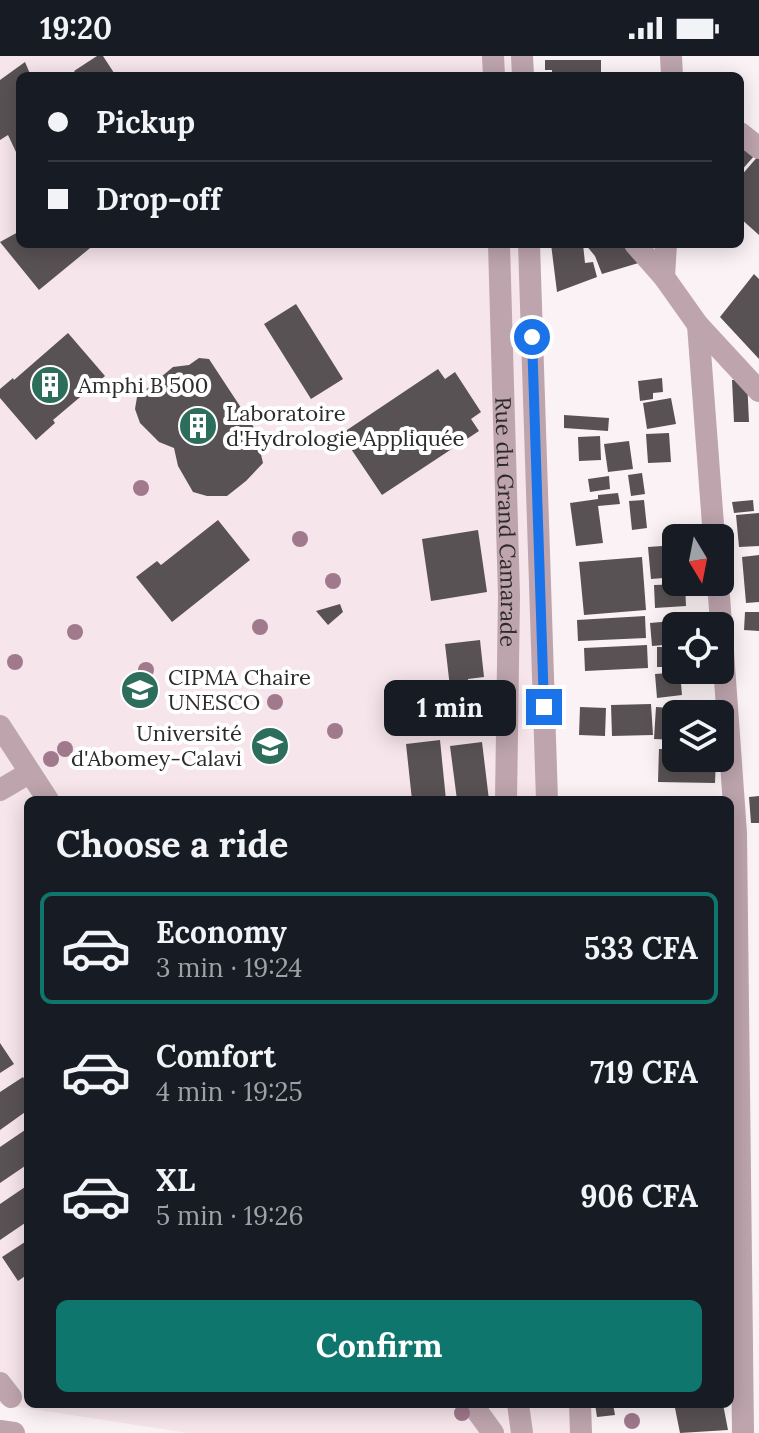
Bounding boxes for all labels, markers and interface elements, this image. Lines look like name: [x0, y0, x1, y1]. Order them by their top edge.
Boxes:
text: 19:20: [40, 9, 112, 47]
text: Pickup: [96, 103, 195, 141]
text: Drop-off: [96, 180, 221, 218]
route start: [514, 319, 550, 355]
building icon: Amphi B 500: [29, 364, 71, 406]
place label: Amphi B 500: [77, 371, 209, 399]
street label: Rue du Grand Camarade: [489, 396, 523, 647]
place label: Laboratoire d'Hydrologie Appliquée: [226, 399, 465, 452]
building icon: Laboratoire d'Hydrologie Appliquée: [177, 405, 219, 447]
north arrow: [662, 524, 734, 596]
map controls: [662, 524, 734, 772]
button: locate: [662, 612, 734, 684]
place label: CIPMA Chaire UNESCO: [168, 663, 311, 716]
school or university icon: CIPMA Chaire UNESCO: [119, 669, 161, 711]
callout: 1 min: [384, 679, 516, 735]
route end: [526, 689, 562, 725]
text: 1 min: [417, 691, 483, 724]
button: layers: [662, 700, 734, 772]
place label: Université d'Abomey-Calavi: [71, 719, 242, 772]
school or university icon: Université d'Abomey-Calavi: [249, 725, 291, 767]
text: Choose a ride: [56, 821, 288, 867]
icon: car: [60, 912, 132, 984]
text: Economy: [156, 913, 287, 951]
text: 533 CFA: [584, 929, 698, 967]
text: 3 min · 19:24: [156, 951, 302, 984]
icon: car: [60, 1036, 132, 1108]
text: Comfort: [156, 1037, 276, 1075]
text: 719 CFA: [590, 1053, 698, 1091]
text: 4 min · 19:25: [156, 1075, 303, 1108]
icon: car: [60, 1160, 132, 1232]
text: XL: [156, 1161, 195, 1199]
text: 906 CFA: [580, 1177, 698, 1215]
text: 5 min · 19:26: [156, 1199, 304, 1232]
button: Confirm: [56, 1300, 702, 1392]

